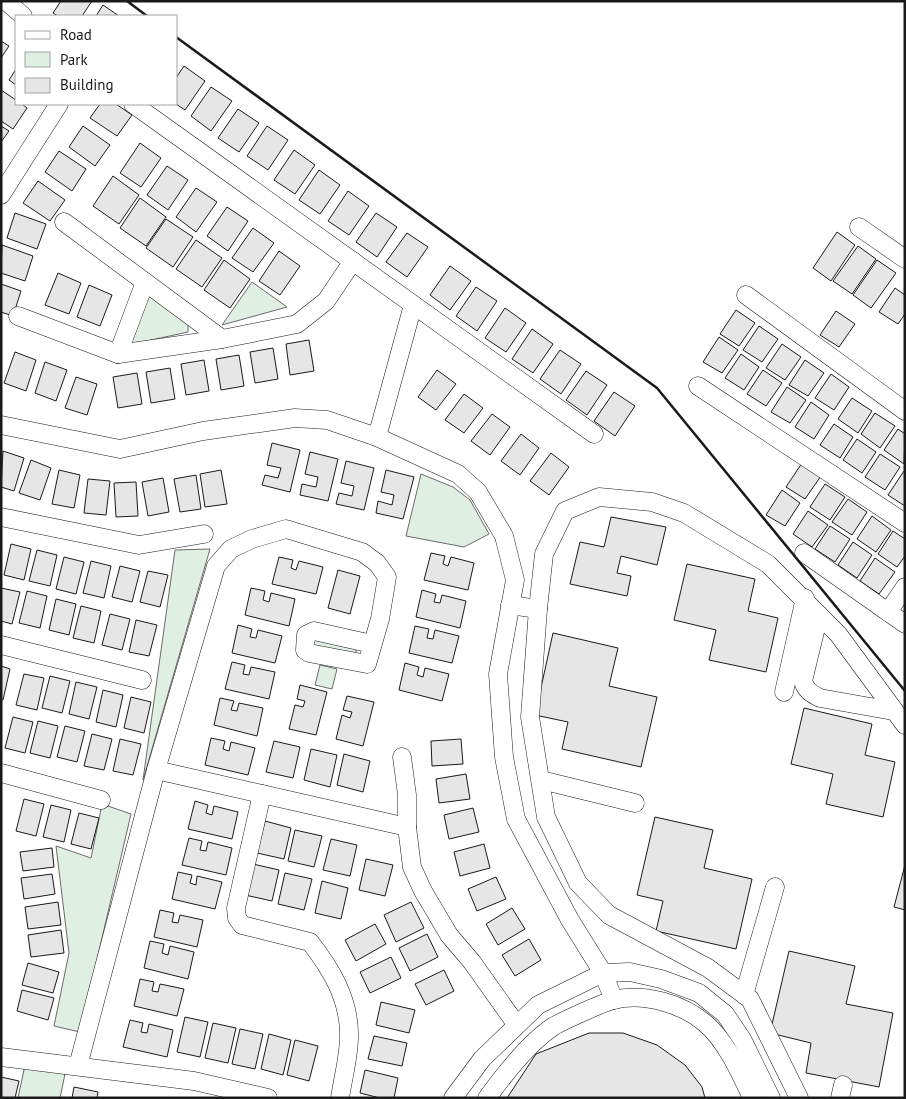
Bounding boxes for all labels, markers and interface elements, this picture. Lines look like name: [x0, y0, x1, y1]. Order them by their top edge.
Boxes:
legend: [15, 15, 178, 105]
text: Road: [60, 25, 92, 44]
text: Park: [60, 50, 88, 69]
text: Building: [60, 75, 114, 94]

